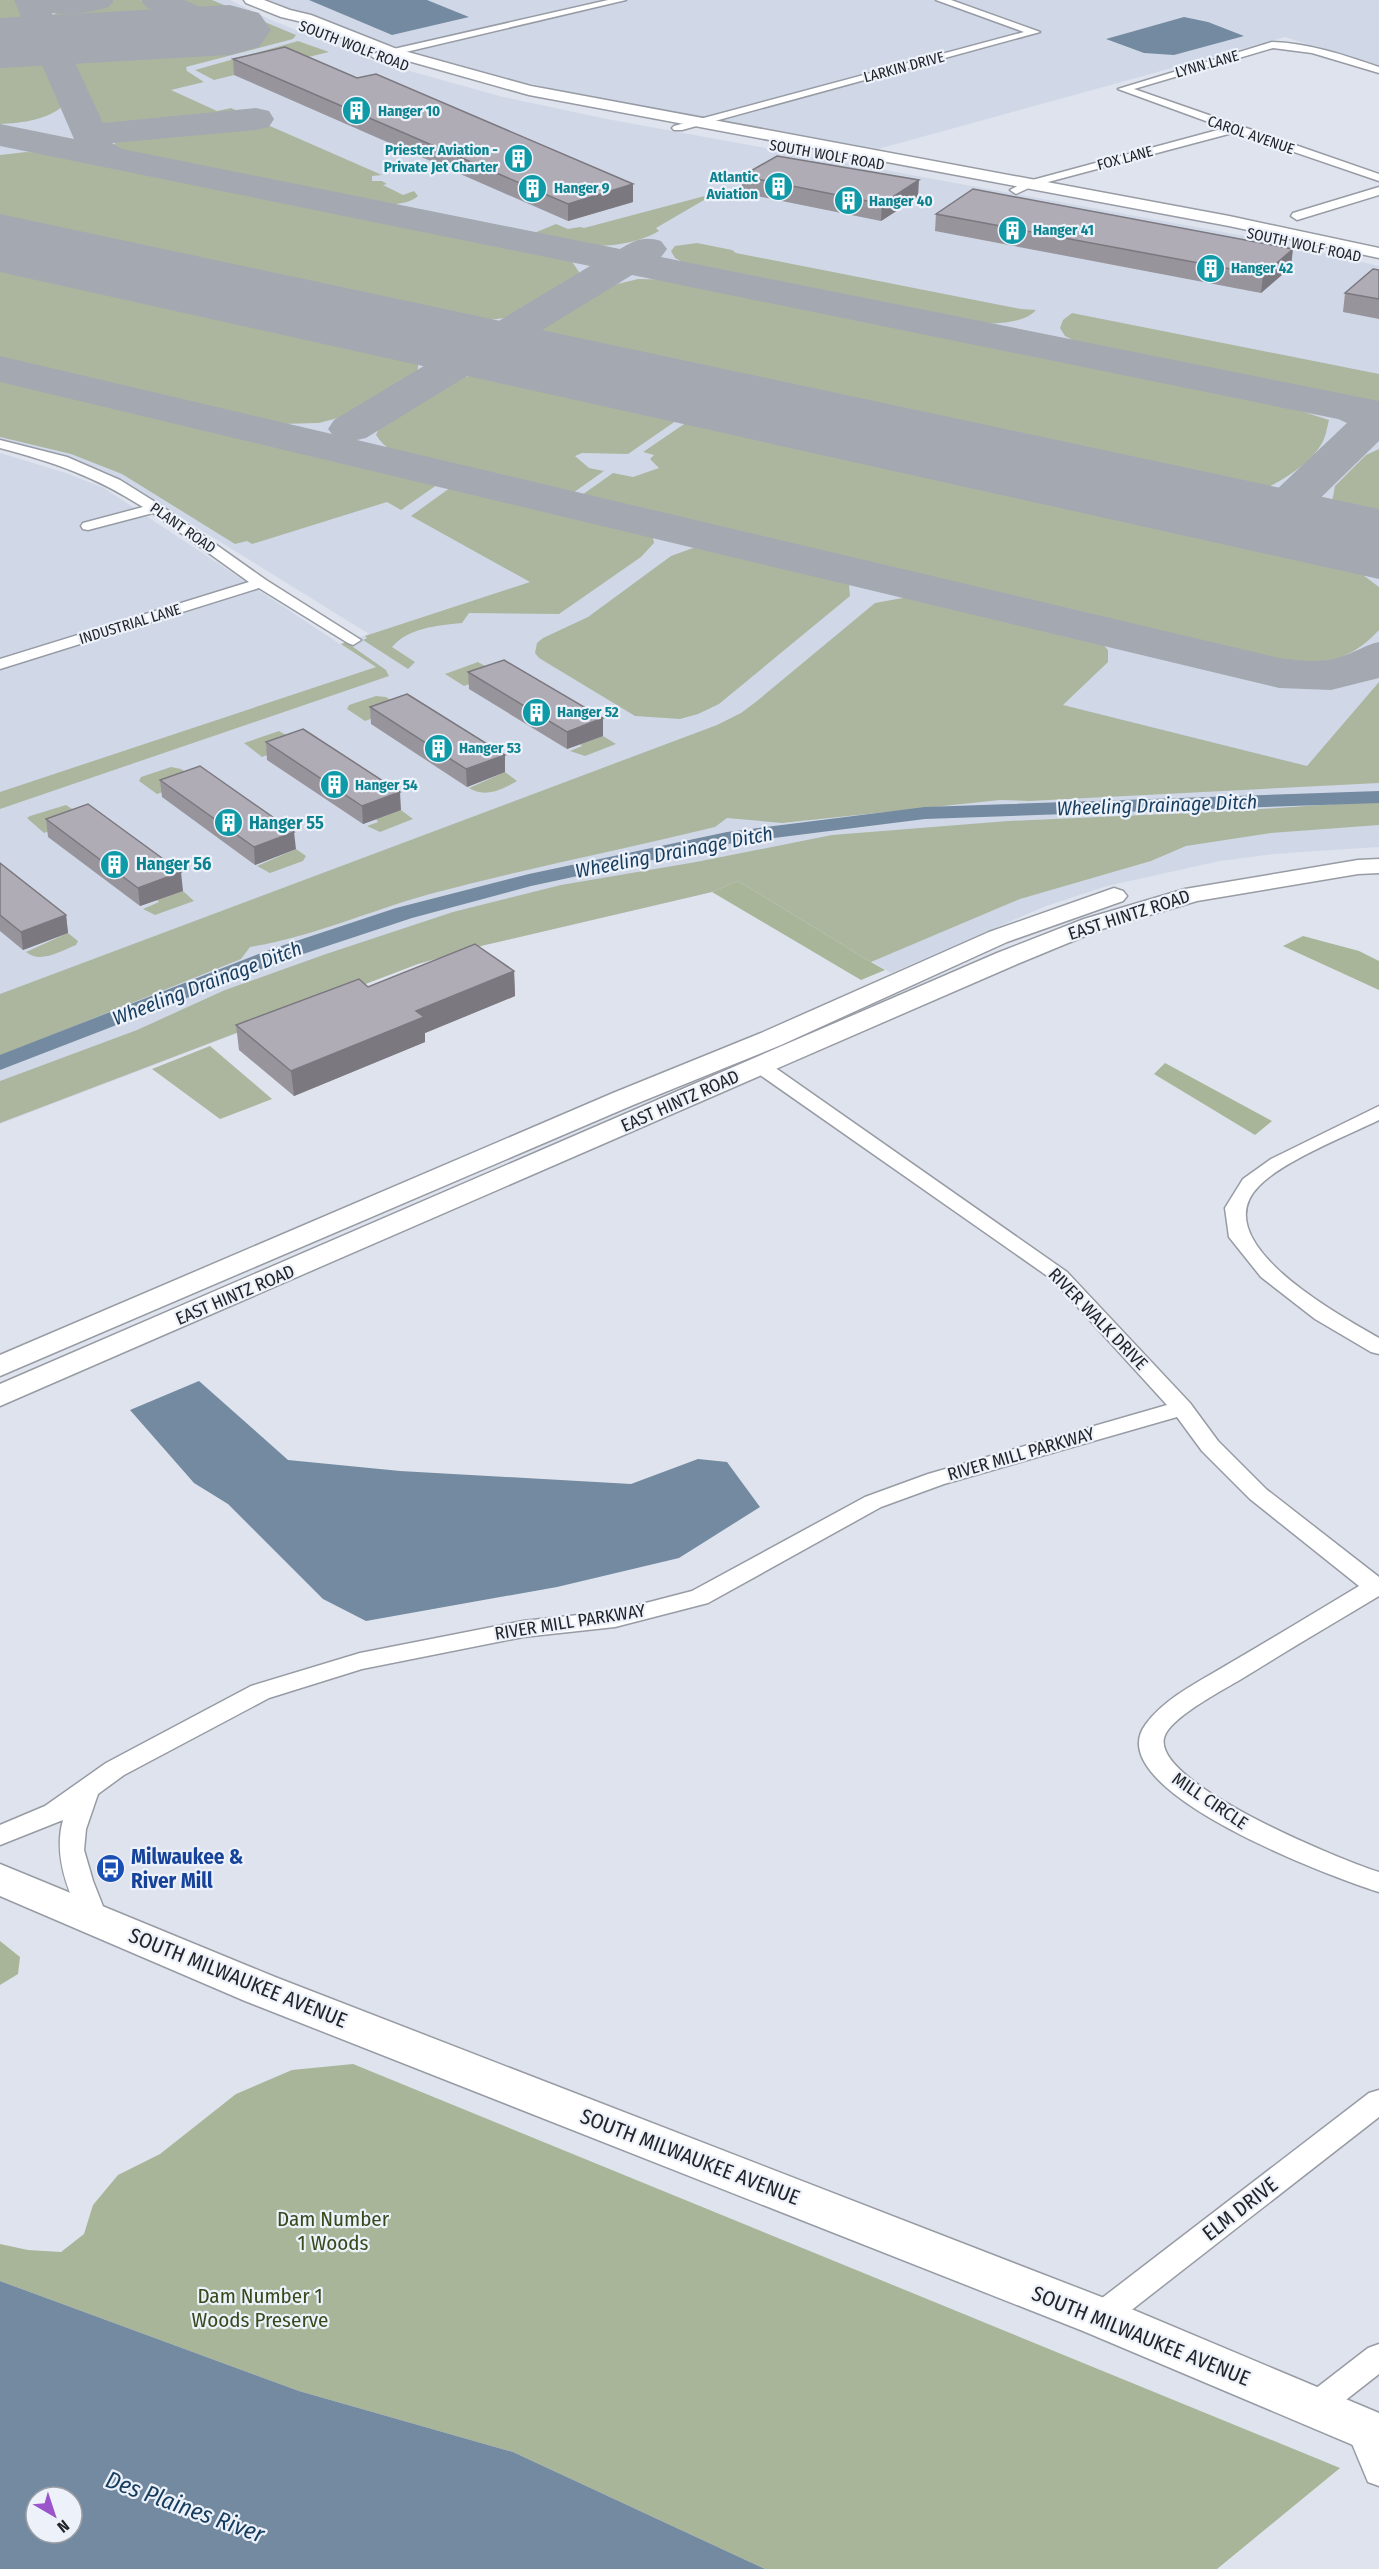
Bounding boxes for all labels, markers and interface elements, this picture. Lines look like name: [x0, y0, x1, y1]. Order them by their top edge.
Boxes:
street label: SOUTH WOLF ROAD: [296, 17, 412, 75]
street label: LYNN LANE: [1173, 46, 1241, 82]
street label: LARKIN DRIVE: [862, 48, 946, 86]
building icon: Hanger 10: [341, 95, 373, 127]
place label: Hanger 10: [378, 102, 440, 120]
street label: CAROL AVENUE: [1205, 112, 1297, 158]
street label: SOUTH WOLF ROAD: [768, 136, 886, 174]
place label: Priester Aviation - Private Jet Charter: [384, 141, 499, 176]
street label: FOX LANE: [1095, 142, 1155, 174]
building icon: Priester Aviation - Private Jet Charter: [503, 143, 535, 175]
place label: Atlantic Aviation: [705, 168, 758, 203]
building icon: Atlantic Aviation: [763, 170, 795, 202]
building icon: Hanger 9: [517, 172, 549, 204]
place label: Hanger 9: [554, 179, 610, 197]
building icon: Hanger 40: [832, 185, 864, 217]
place label: Hanger 40: [869, 192, 933, 210]
building icon: Hanger 41: [996, 214, 1028, 246]
place label: Hanger 41: [1033, 221, 1094, 239]
street label: SOUTH WOLF ROAD: [1245, 224, 1363, 266]
building icon: Hanger 42: [1194, 252, 1226, 284]
place label: Hanger 42: [1231, 259, 1293, 277]
street label: PLANT ROAD: [147, 499, 219, 557]
street label: INDUSTRIAL LANE: [77, 600, 183, 648]
building icon: Hanger 52: [520, 696, 552, 728]
place label: Hanger 52: [557, 703, 619, 721]
building icon: Hanger 53: [422, 732, 454, 764]
place label: Hanger 53: [459, 739, 521, 757]
building icon: Hanger 54: [318, 769, 350, 801]
place label: Hanger 54: [355, 776, 418, 794]
water label: Wheeling Drainage Ditch: [1056, 790, 1258, 820]
building icon: Hanger 55: [212, 807, 244, 839]
place label: Hanger 55: [249, 812, 324, 834]
water label: Wheeling Drainage Ditch: [573, 821, 775, 883]
building icon: Hanger 56: [99, 848, 131, 880]
place label: Hanger 56: [136, 853, 211, 875]
street label: EAST HINTZ ROAD: [1065, 885, 1193, 945]
water label: Wheeling Drainage Ditch: [109, 936, 305, 1030]
street label: EAST HINTZ ROAD: [618, 1065, 742, 1137]
street label: EAST HINTZ ROAD: [172, 1260, 298, 1330]
street label: RIVER WALK DRIVE: [1044, 1263, 1152, 1375]
street label: RIVER MILL PARKWAY: [945, 1422, 1097, 1486]
street label: RIVER MILL PARKWAY: [493, 1599, 647, 1645]
street label: MILL CIRCLE: [1168, 1768, 1252, 1834]
place label: Milwaukee & River Mill: [131, 1844, 244, 1894]
bus stop icon: Milwaukee & River Mill: [94, 1853, 126, 1885]
street label: SOUTH MILWAUKEE AVENUE: [125, 1922, 351, 2034]
street label: SOUTH MILWAUKEE AVENUE: [577, 2103, 804, 2211]
street label: ELM DRIVE: [1197, 2171, 1283, 2246]
park label: Dam Number 1 Woods: [277, 2206, 390, 2256]
street label: SOUTH MILWAUKEE AVENUE: [1028, 2280, 1254, 2392]
park label: Dam Number 1 Woods Preserve: [192, 2283, 328, 2333]
water label: Des Plaines River: [102, 2465, 269, 2549]
north arrow: [24, 2485, 84, 2545]
text: N: [53, 2516, 73, 2537]

